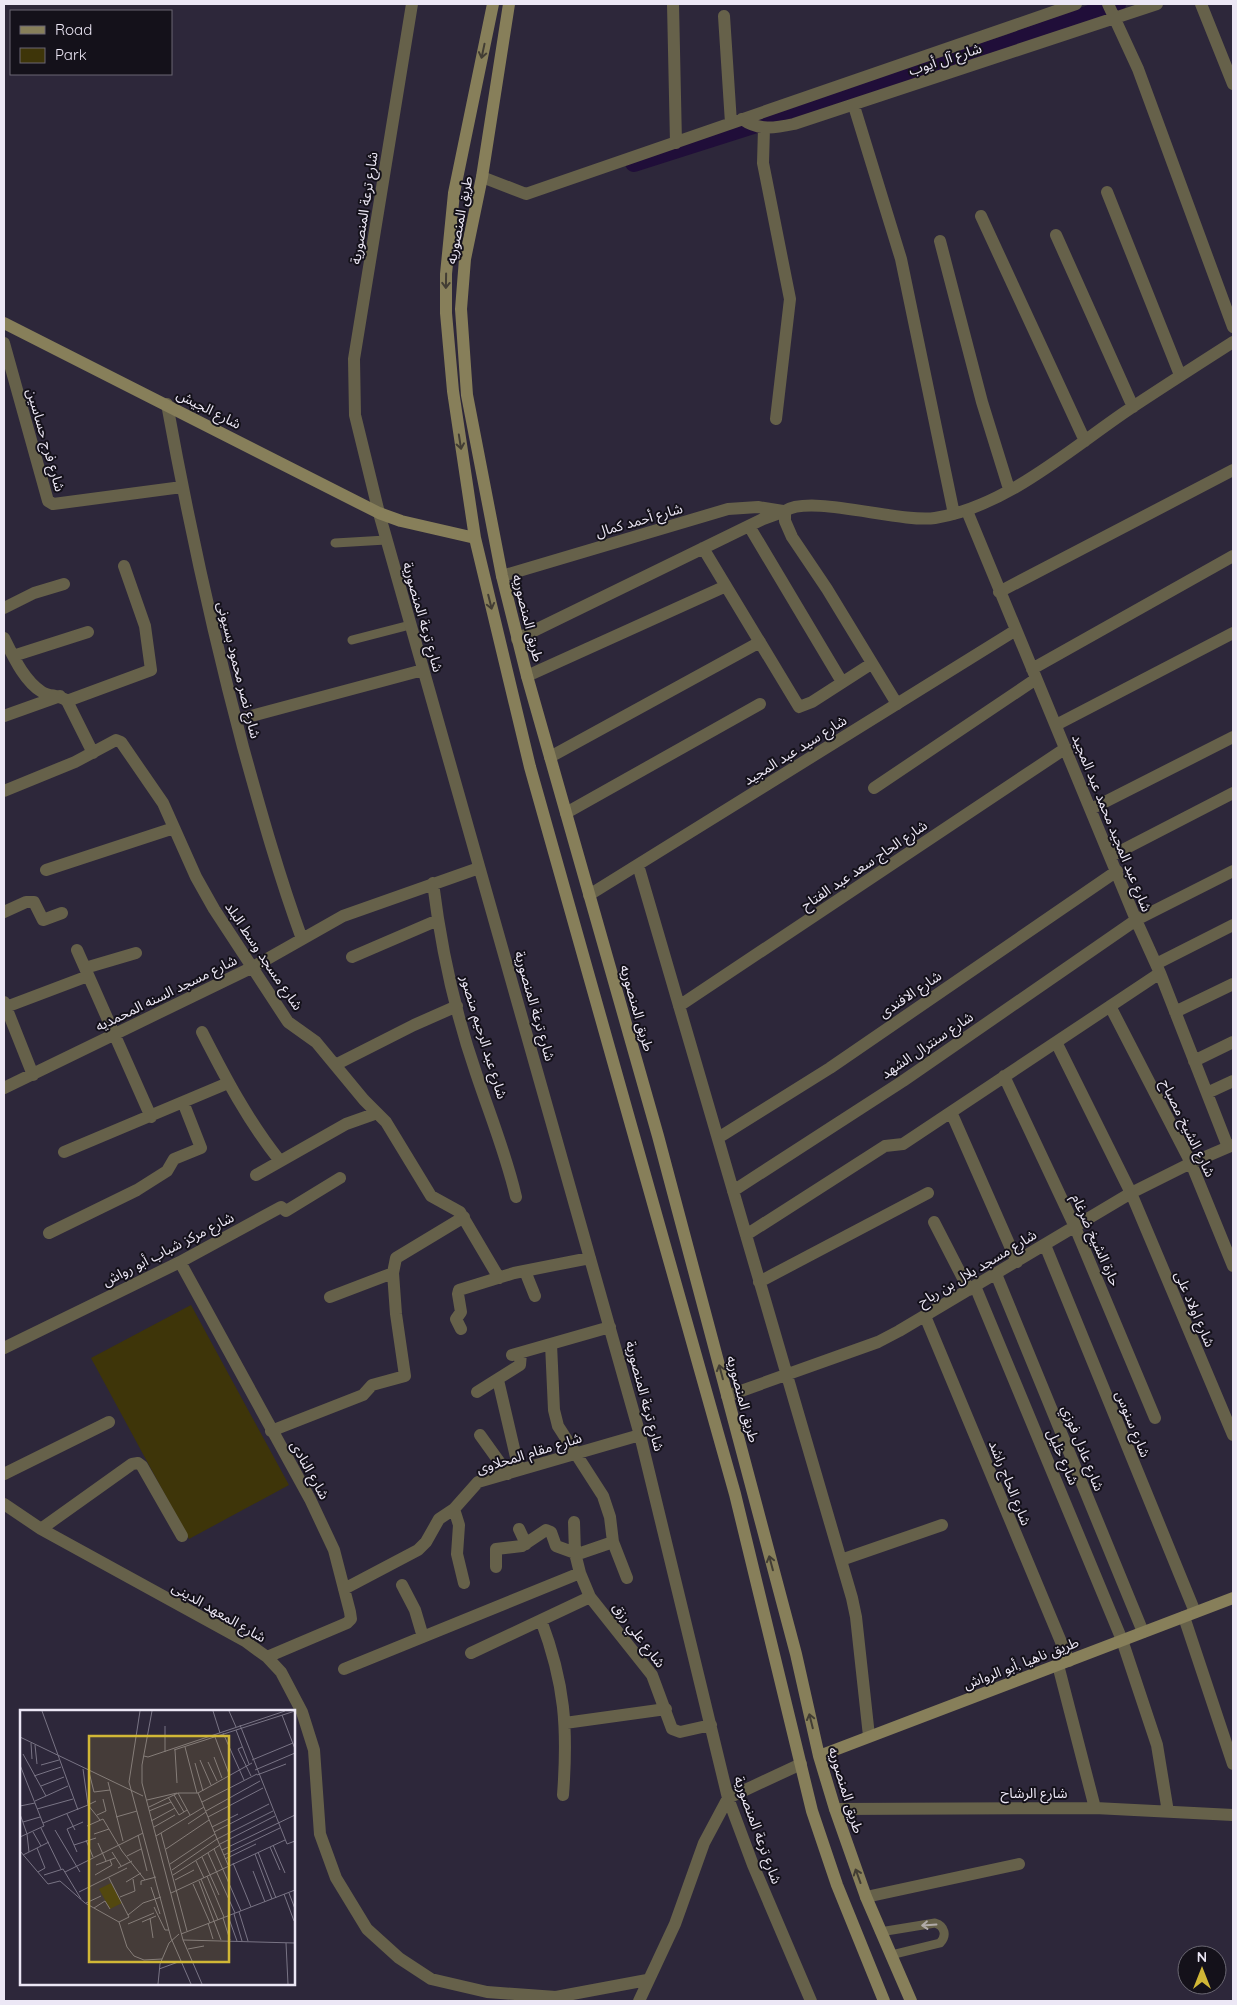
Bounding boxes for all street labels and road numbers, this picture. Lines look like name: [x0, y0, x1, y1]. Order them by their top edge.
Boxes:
street label: شارع آل أيوب: [906, 39, 985, 81]
street label: شارع ترعة المنصورية: [346, 150, 384, 266]
street label: طريق المنصوريه: [442, 174, 477, 266]
street label: شارع الجيش: [173, 385, 244, 435]
street label: شارع فرج حساسين: [21, 386, 69, 494]
street label: شارع أحمد كمال: [593, 499, 685, 543]
street label: شارع ترعة المنصورية: [397, 560, 447, 675]
street label: طريق المنصوريه: [507, 572, 548, 664]
street label: شارع نصر محمود بسيونى: [211, 600, 265, 741]
street label: شارع سيد عبد المجيد: [740, 711, 851, 791]
street label: شارع عبد المجيد محمد عبد المجيد: [1066, 732, 1156, 915]
street label: شارع الحاج سعد عبد الفتاح: [797, 816, 932, 916]
street label: شارع مسجد وسط البلد: [219, 898, 307, 1015]
street label: شارع ترعة المنصورية: [509, 949, 559, 1064]
street label: شارع مسجد السنه المحمديه: [92, 951, 241, 1037]
street label: طريق المنصوريه: [615, 963, 658, 1054]
street label: شارع الافندى: [875, 966, 946, 1023]
street label: شارع عبد الرحيم منصور: [454, 972, 511, 1102]
street label: شارع سنترال الشهد: [877, 1007, 978, 1084]
street label: شارع الشيخ مصباح: [1155, 1076, 1219, 1181]
street label: حارة الشيخ ضرغام: [1066, 1191, 1124, 1290]
street label: شارع مركز شباب أبو رواش: [99, 1208, 238, 1292]
street label: شارع مسجد بلال بن رباح: [914, 1225, 1041, 1312]
street label: شارع اولاد على: [1169, 1268, 1219, 1351]
street label: شارع ترعة المنصورية: [620, 1339, 668, 1454]
street label: طريق المنصوريه: [722, 1353, 763, 1445]
street label: شارع سنوس: [1110, 1388, 1155, 1461]
street label: شارع عادل فوزي: [1056, 1402, 1108, 1494]
street label: شارع خليل: [1041, 1426, 1083, 1488]
street label: شارع مقام المحلاوى: [474, 1428, 585, 1480]
street label: شارع النادى: [285, 1438, 333, 1503]
street label: شارع الحاج راشد: [983, 1438, 1035, 1529]
street label: شارع المعهد الدينى: [168, 1578, 269, 1648]
street label: شارع علي رزق: [607, 1599, 669, 1673]
street label: طريق ناهيا ,أبو الرواش: [961, 1633, 1082, 1694]
street label: طريق المنصوريه: [823, 1745, 868, 1836]
street label: شارع ترعة المنصورية: [728, 1774, 786, 1887]
street label: شارع الرشاح: [1000, 1784, 1068, 1804]

